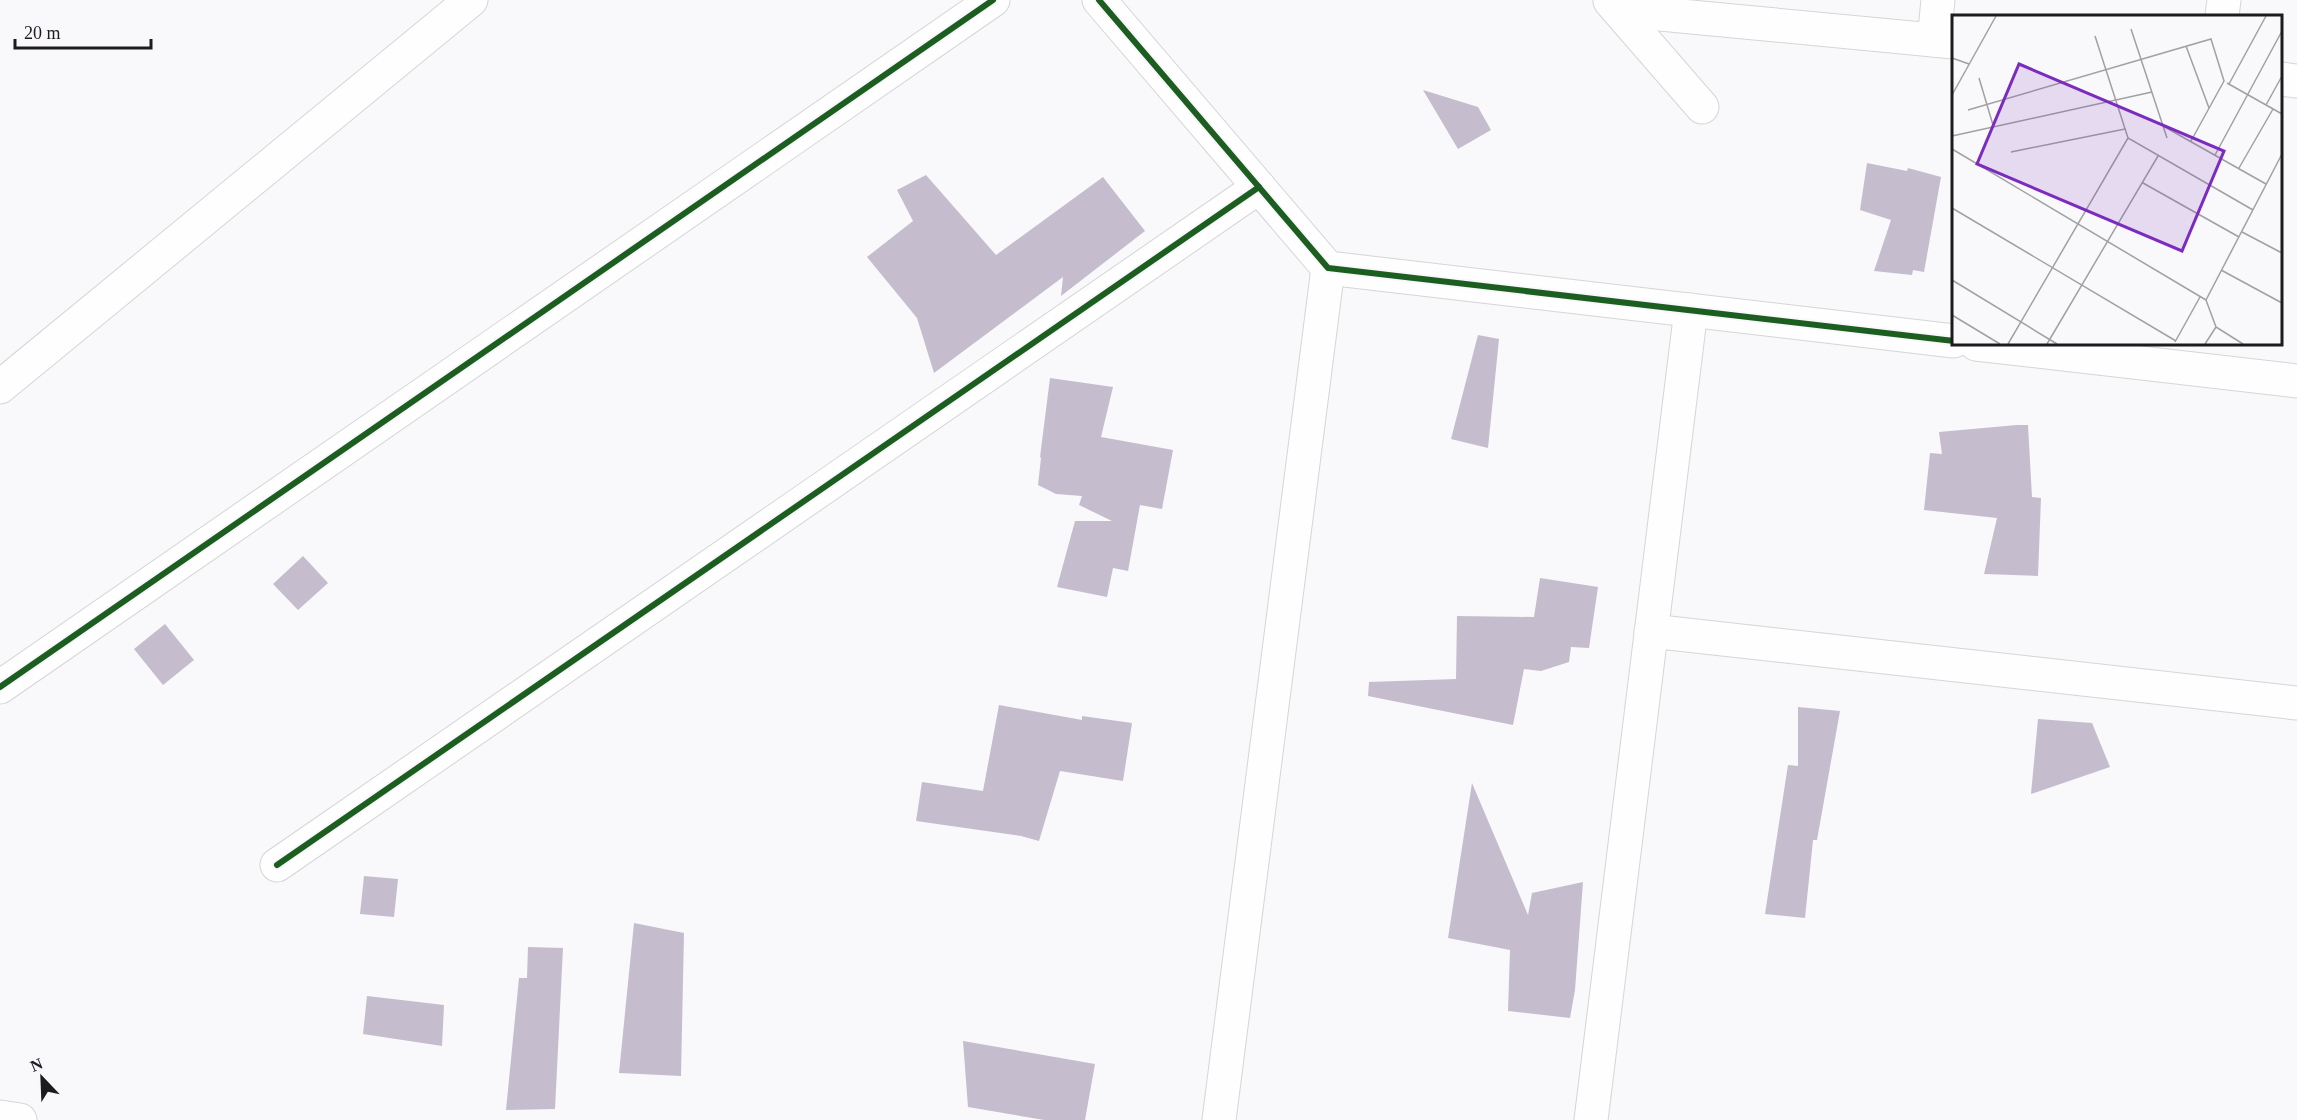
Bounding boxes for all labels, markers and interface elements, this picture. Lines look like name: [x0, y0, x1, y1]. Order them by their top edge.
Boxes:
scale bar: [15, 12, 152, 50]
inset map: [1952, 15, 2282, 345]
text: 20 m: [24, 23, 61, 43]
north arrow: [12, 1048, 72, 1108]
text: N: [28, 1054, 45, 1075]

